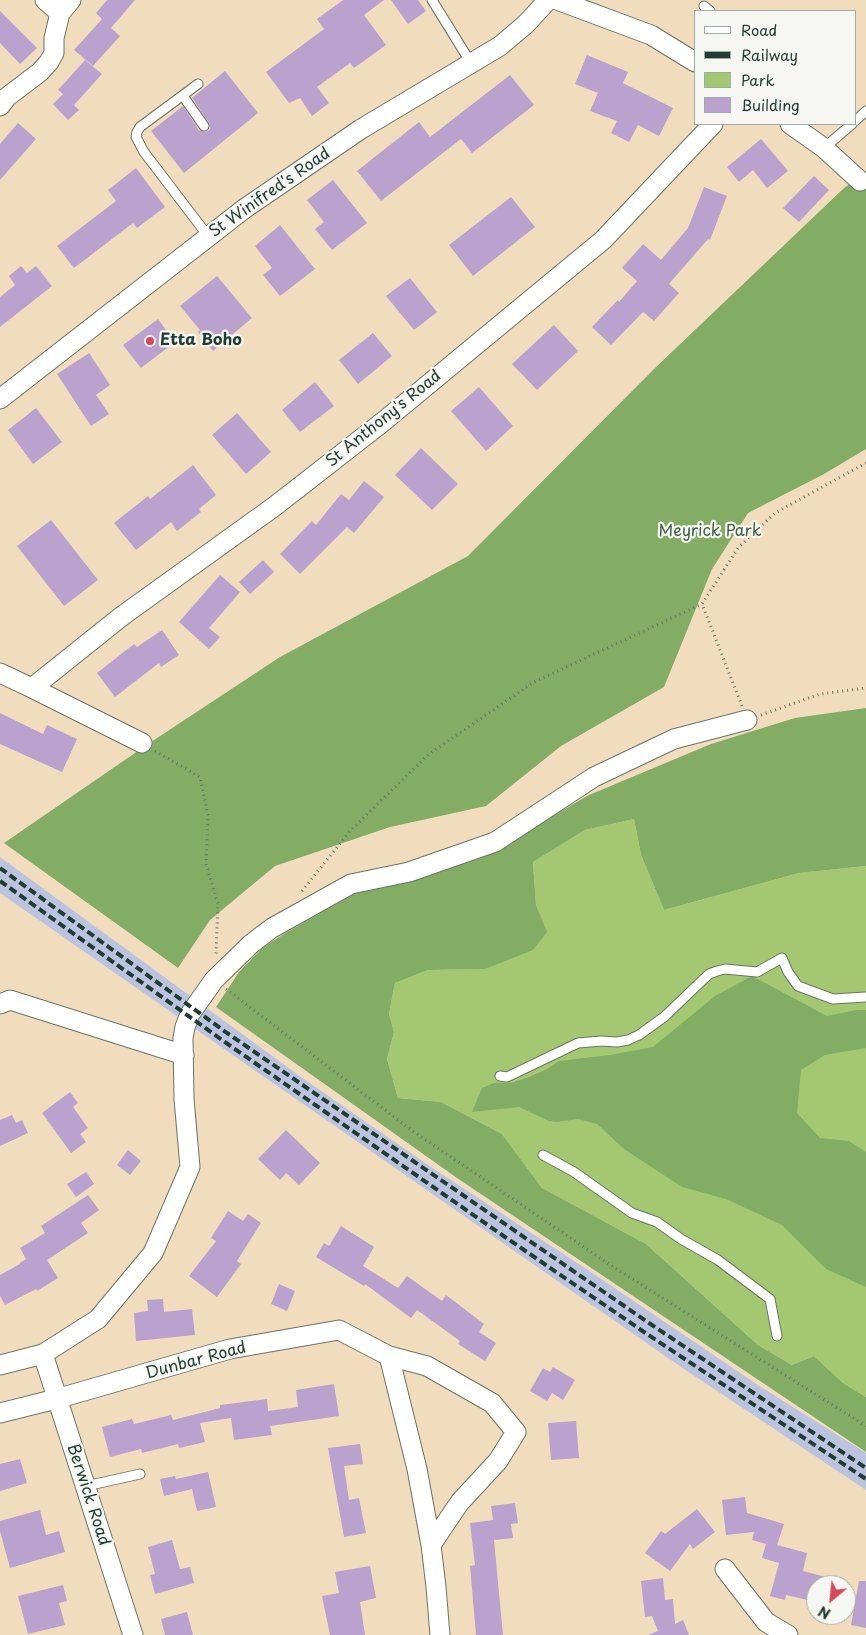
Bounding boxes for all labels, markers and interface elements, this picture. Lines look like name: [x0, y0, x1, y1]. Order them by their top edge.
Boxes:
legend: [694, 10, 856, 125]
text: Road: [741, 18, 777, 41]
text: Railway: [741, 43, 798, 66]
text: Park: [741, 68, 775, 91]
text: Building: [741, 93, 800, 116]
street label: St Winifred's Road: [206, 144, 334, 242]
place label: Etta Boho: [160, 331, 242, 351]
marker: Etta Boho: [144, 335, 156, 347]
street label: St Anthony's Road: [323, 367, 445, 471]
park label: Meyrick Park: [659, 522, 761, 542]
street label: Dunbar Road: [144, 1338, 248, 1384]
street label: Berwick Road: [63, 1442, 113, 1548]
north arrow: [806, 1575, 856, 1625]
text: N: [814, 1601, 834, 1625]

